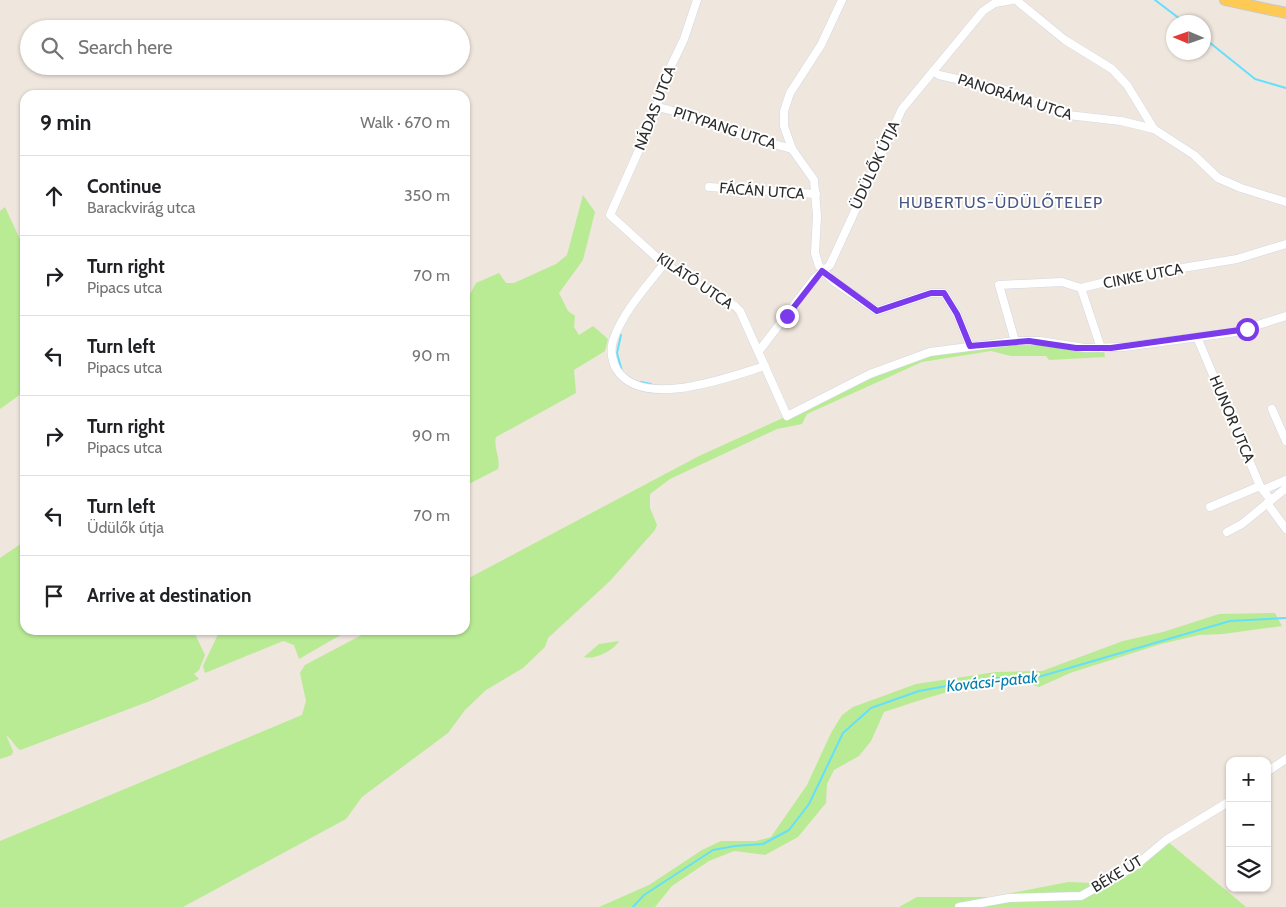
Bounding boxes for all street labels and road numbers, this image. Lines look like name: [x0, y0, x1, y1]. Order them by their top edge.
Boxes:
street label: NÁDAS UTCA: [630, 62, 680, 153]
street label: PANORÁMA UTCA: [955, 69, 1076, 124]
street label: PITYPANG UTCA: [671, 103, 779, 153]
street label: ÜDÜLŐK ÚTJA: [846, 117, 904, 212]
street label: FÁCÁN UTCA: [719, 178, 806, 203]
street label: KILÁTÓ UTCA: [654, 248, 738, 313]
street label: CINKE UTCA: [1102, 259, 1185, 293]
street label: HUNOR UTCA: [1206, 373, 1259, 466]
street label: BÉKE ÚT: [1088, 851, 1146, 896]

